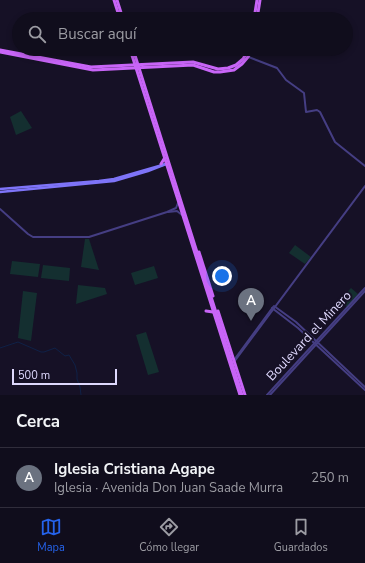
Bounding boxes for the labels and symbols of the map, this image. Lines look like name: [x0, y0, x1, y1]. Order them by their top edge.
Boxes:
your location: [212, 266, 232, 286]
street label: Boulevard el Minero: [262, 287, 356, 385]
pin: A: [238, 288, 264, 321]
scale bar: [12, 367, 117, 386]

